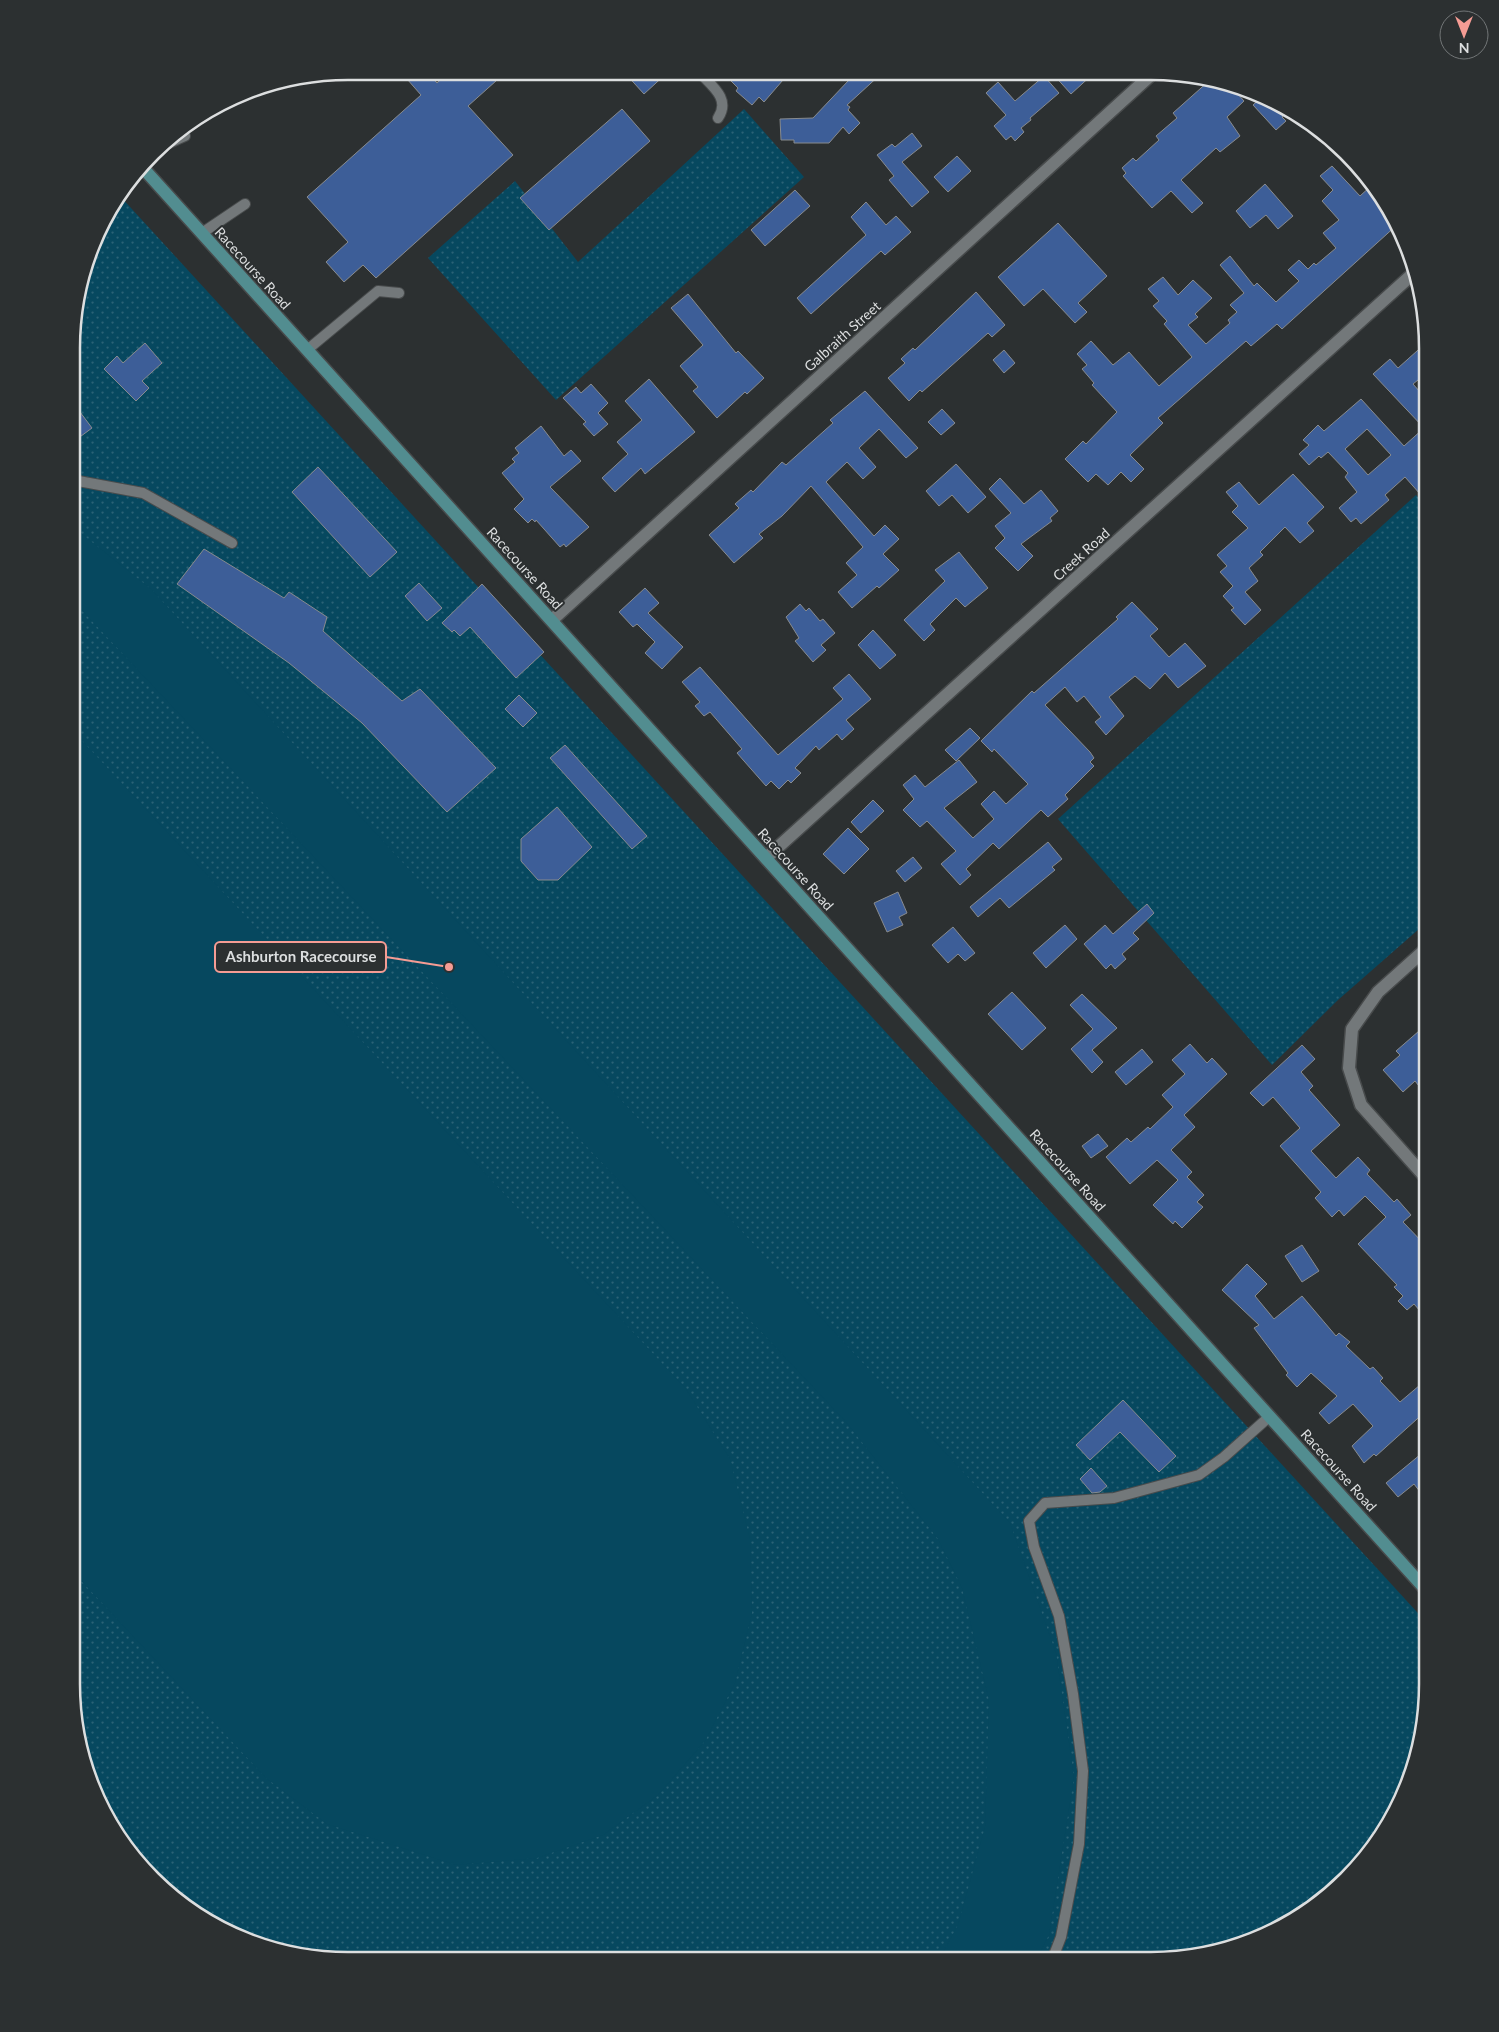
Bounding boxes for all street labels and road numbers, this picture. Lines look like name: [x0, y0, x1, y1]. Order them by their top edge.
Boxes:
street label: Racecourse Road: [212, 223, 294, 313]
street label: Galbraith Street: [800, 297, 884, 375]
street label: Racecourse Road: [484, 523, 566, 613]
street label: Creek Road: [1049, 524, 1113, 584]
street label: Racecourse Road: [755, 824, 837, 914]
street label: Racecourse Road: [1027, 1125, 1109, 1215]
street label: Racecourse Road: [1298, 1425, 1380, 1515]

